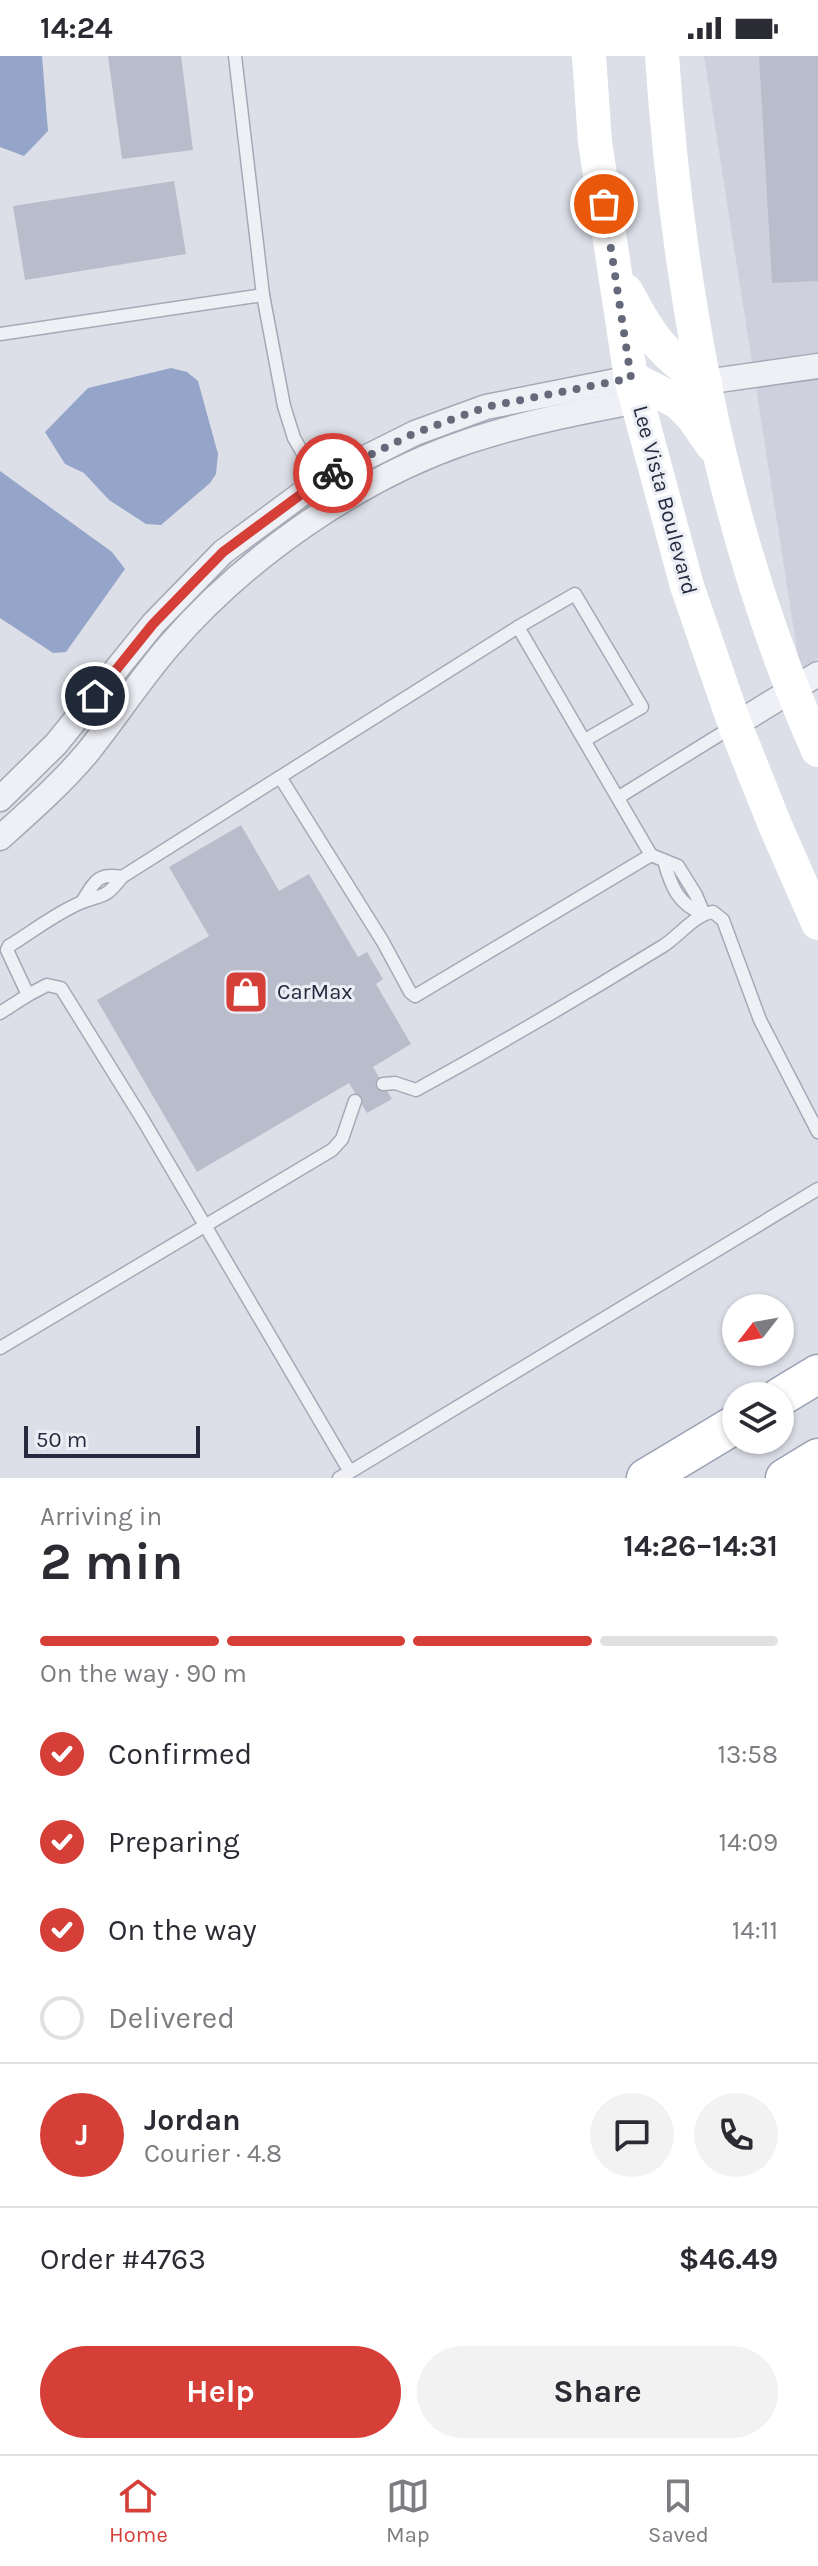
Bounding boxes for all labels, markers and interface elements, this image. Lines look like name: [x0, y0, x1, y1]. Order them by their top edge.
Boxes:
text: 14:24: [40, 10, 113, 46]
pin: [570, 170, 638, 238]
icon: bag: [582, 182, 626, 226]
street label: Lee Vista Boulevard: [627, 403, 703, 597]
courier: [293, 433, 373, 513]
icon: bike: [311, 451, 355, 495]
pin: [61, 662, 129, 730]
icon: home: [73, 674, 117, 718]
shop icon: CarMax: [222, 968, 270, 1016]
place label: CarMax: [277, 979, 353, 1005]
north arrow: [722, 1294, 794, 1366]
map controls: [722, 1294, 794, 1454]
button: layers: [722, 1382, 794, 1454]
scale bar: [24, 1422, 200, 1458]
text: 50 m: [36, 1427, 87, 1453]
text: Arriving in: [40, 1501, 162, 1532]
text: 14:26–14:31: [623, 1528, 778, 1564]
text: 2 min: [40, 1531, 183, 1592]
text: On the way · 90 m: [40, 1658, 247, 1689]
icon: check: [40, 1732, 84, 1776]
text: Confirmed: [108, 1736, 252, 1772]
text: 13:58: [717, 1739, 778, 1770]
icon: check: [40, 1820, 84, 1864]
text: Preparing: [108, 1824, 240, 1860]
text: 14:09: [718, 1827, 778, 1858]
icon: check: [40, 1908, 84, 1952]
text: On the way: [108, 1912, 257, 1948]
text: 14:11: [732, 1915, 778, 1946]
text: Delivered: [108, 2000, 235, 2036]
button: chat: [590, 2093, 674, 2177]
button: phone: [694, 2093, 778, 2177]
text: Jordan: [144, 2102, 241, 2138]
text: J: [75, 2117, 89, 2153]
text: Courier · 4.8: [144, 2138, 282, 2169]
text: Order #4763: [40, 2241, 206, 2277]
text: $46.49: [679, 2241, 778, 2277]
button: Help: [40, 2346, 401, 2438]
button: Share: [417, 2346, 778, 2438]
tab: Home: [109, 2474, 168, 2548]
tab: Map: [386, 2474, 430, 2548]
tab: Saved: [648, 2474, 709, 2548]

